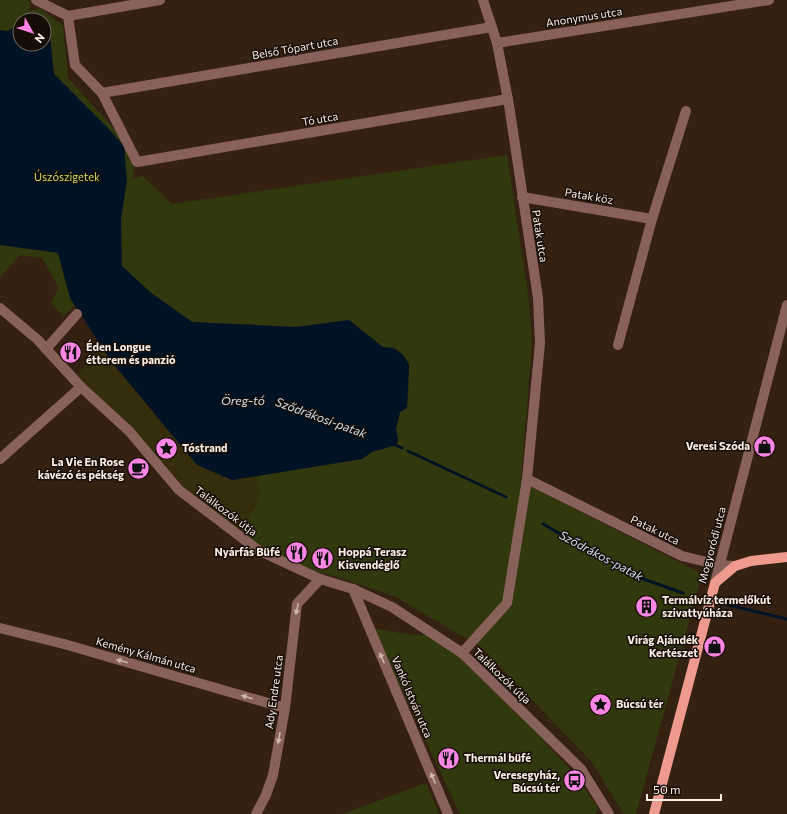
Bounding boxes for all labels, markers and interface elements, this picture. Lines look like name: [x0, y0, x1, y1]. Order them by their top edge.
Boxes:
street label: Anonymus utca: [545, 4, 623, 29]
north arrow: [12, 12, 52, 52]
text: N: [33, 31, 48, 46]
street label: Belső Tópart utca: [251, 34, 339, 61]
street label: Tó utca: [301, 109, 339, 128]
park label: Úszószigetek: [34, 169, 100, 183]
street label: Patak köz: [564, 185, 615, 206]
street label: Patak utca: [530, 209, 551, 263]
place label: Éden Longue étterem és panzió: [86, 339, 176, 366]
restaurant icon: Éden Longue étterem és panzió: [57, 340, 83, 366]
water label: Öreg-tó: [221, 393, 265, 407]
water label: Sződrákosi-patak: [274, 394, 369, 440]
shop icon: Veresi Szóda: [752, 433, 778, 459]
place icon: Tóstrand: [154, 435, 180, 461]
place label: Veresi Szóda: [686, 439, 750, 452]
place label: Tóstrand: [182, 441, 227, 454]
place label: La Vie En Rose kávézó és pékség: [38, 455, 124, 481]
cafe icon: La Vie En Rose kávézó és pékség: [126, 455, 152, 481]
street label: Találkozók útja: [193, 483, 260, 538]
street label: Mogyoródi utca: [695, 505, 728, 585]
street label: Patak utca: [629, 512, 682, 547]
water label: Sződrákos-patak: [557, 527, 646, 583]
restaurant icon: Nyárfás Büfé: [283, 539, 309, 565]
place label: Nyárfás Büfé: [215, 545, 280, 558]
restaurant icon: Hoppá Terasz Kisvendéglő: [310, 545, 336, 571]
place label: Hoppá Terasz Kisvendéglő: [338, 545, 407, 571]
building icon: Termálvíz termelőkút szivattyúháza: [633, 593, 659, 619]
place label: Termálvíz termelőkút szivattyúháza: [662, 593, 771, 619]
one-way arrow: [294, 603, 300, 616]
place label: Virág Ajándék Kertészet: [627, 633, 699, 659]
shop icon: Virág Ajándék Kertészet: [701, 633, 727, 659]
street label: Kemény Kálmán utca: [95, 634, 198, 675]
street label: Találkozók útja: [471, 645, 534, 706]
one-way arrow: [379, 652, 385, 664]
street label: Ady Endre utca: [262, 654, 285, 730]
street label: Vankó István utca: [389, 654, 436, 740]
one-way arrow: [116, 658, 128, 664]
place icon: Búcsú tér: [588, 691, 614, 717]
one-way arrow: [241, 694, 253, 700]
place label: Búcsú tér: [616, 697, 664, 710]
one-way arrow: [276, 732, 282, 744]
restaurant icon: Thermál büfé: [435, 745, 461, 771]
place label: Thermál büfé: [464, 751, 531, 764]
place label: Veresegyház, Búcsú tér: [493, 768, 560, 794]
bus stop icon: Veresegyház, Búcsú tér: [562, 768, 588, 794]
one-way arrow: [430, 773, 436, 784]
scale bar: [647, 776, 721, 802]
text: 50 m: [653, 782, 681, 796]

